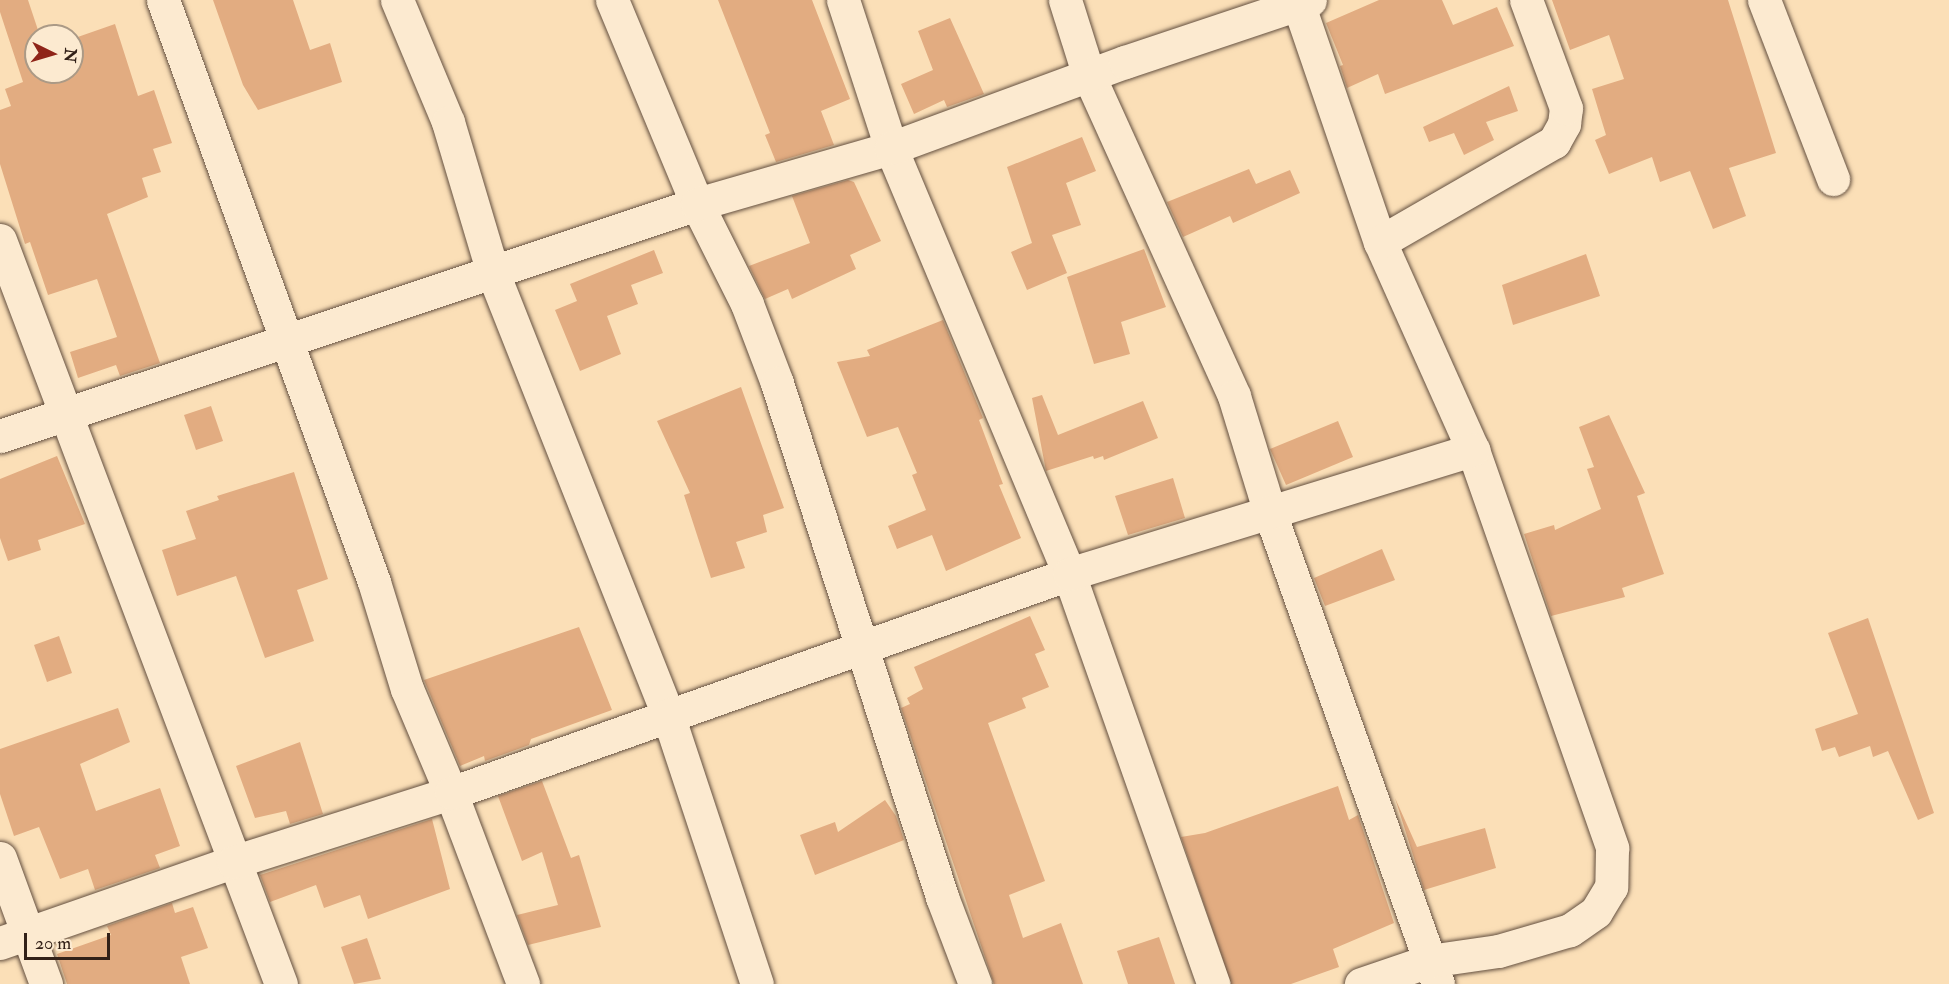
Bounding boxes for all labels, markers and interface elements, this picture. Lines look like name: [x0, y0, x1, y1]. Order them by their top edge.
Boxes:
north arrow: [24, 24, 84, 84]
text: N: [59, 47, 81, 63]
scale bar: [27, 921, 112, 959]
text: 20 m: [35, 932, 71, 955]

